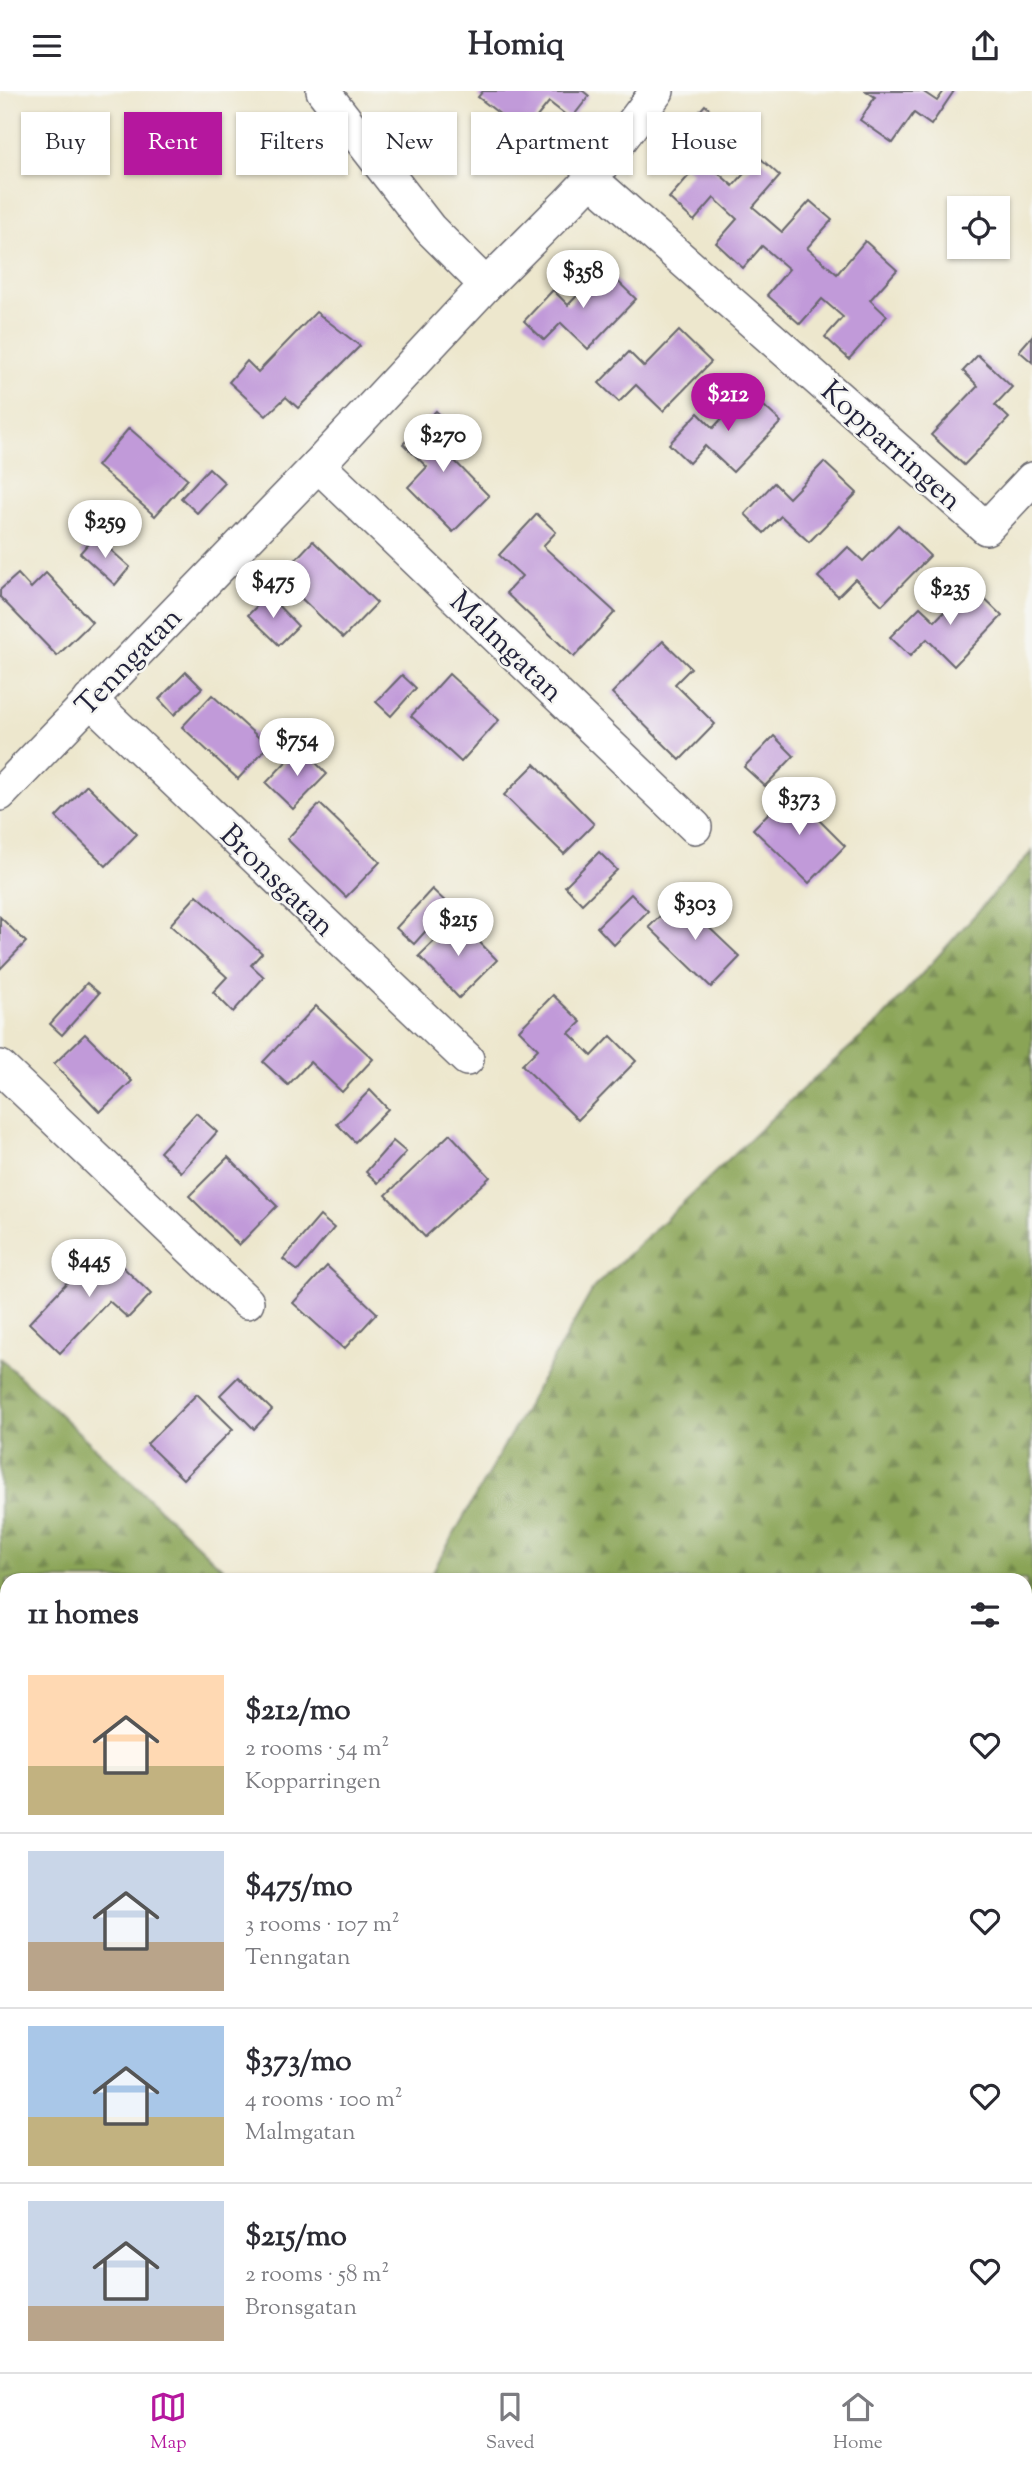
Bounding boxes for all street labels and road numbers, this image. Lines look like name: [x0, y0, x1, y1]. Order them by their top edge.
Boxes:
street label: Kopparringen: [810, 371, 971, 522]
street label: Malmgatan: [438, 582, 572, 714]
street label: Tenngatan: [67, 598, 193, 727]
street label: Bronsgatan: [209, 816, 344, 948]

